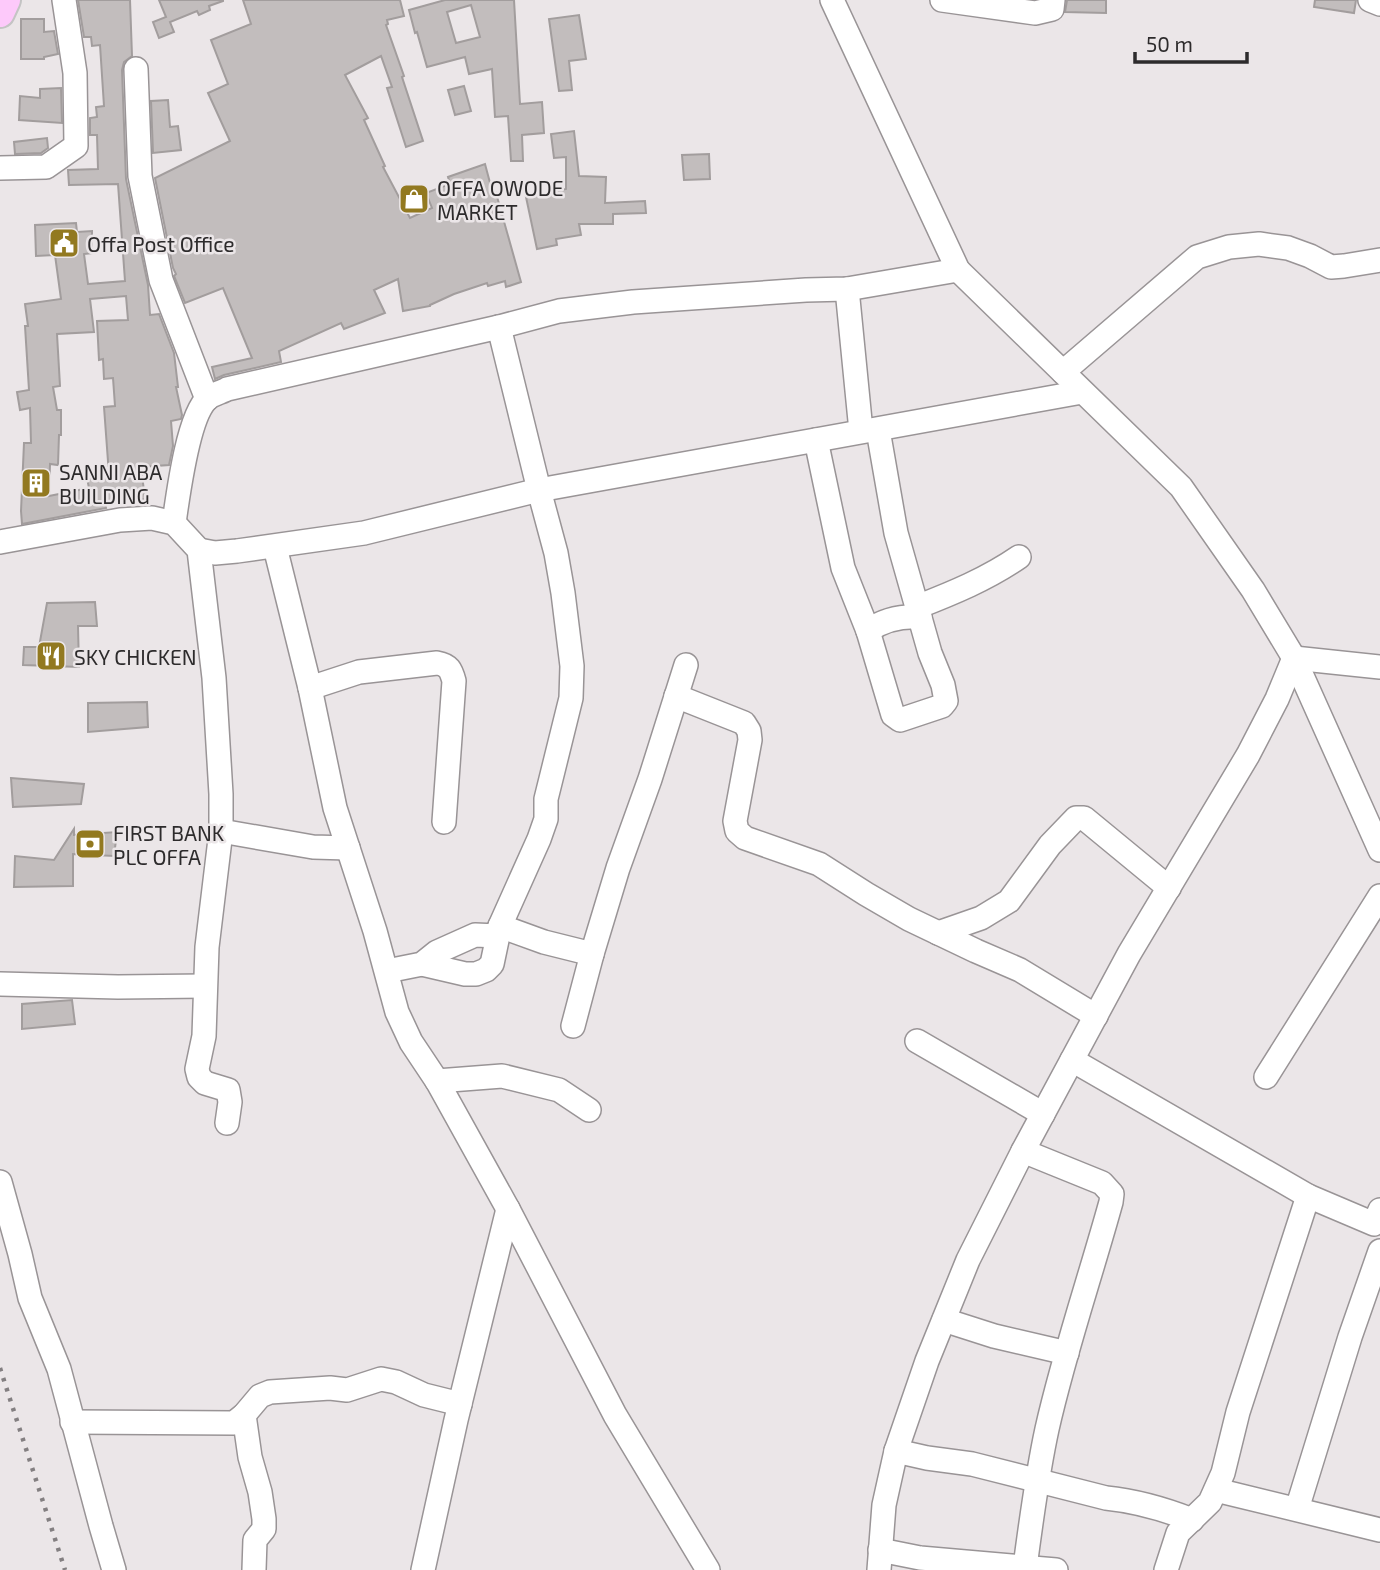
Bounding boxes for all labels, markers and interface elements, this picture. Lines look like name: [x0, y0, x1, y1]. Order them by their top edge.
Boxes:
scale bar: [1135, 21, 1247, 65]
text: 50 m: [1146, 31, 1193, 56]
place label: OFFA OWODE MARKET: [437, 175, 563, 224]
shop icon: OFFA OWODE MARKET: [397, 182, 431, 216]
public building icon: Offa Post Office: [47, 226, 81, 260]
place label: Offa Post Office: [87, 231, 235, 256]
place label: SANNI ABA BUILDING: [59, 459, 162, 508]
building icon: SANNI ABA BUILDING: [19, 466, 53, 500]
restaurant icon: SKY CHICKEN: [34, 639, 68, 673]
place label: SKY CHICKEN: [74, 644, 197, 669]
place label: FIRST BANK PLC OFFA: [113, 820, 225, 869]
bank icon: FIRST BANK PLC OFFA: [73, 827, 107, 861]

